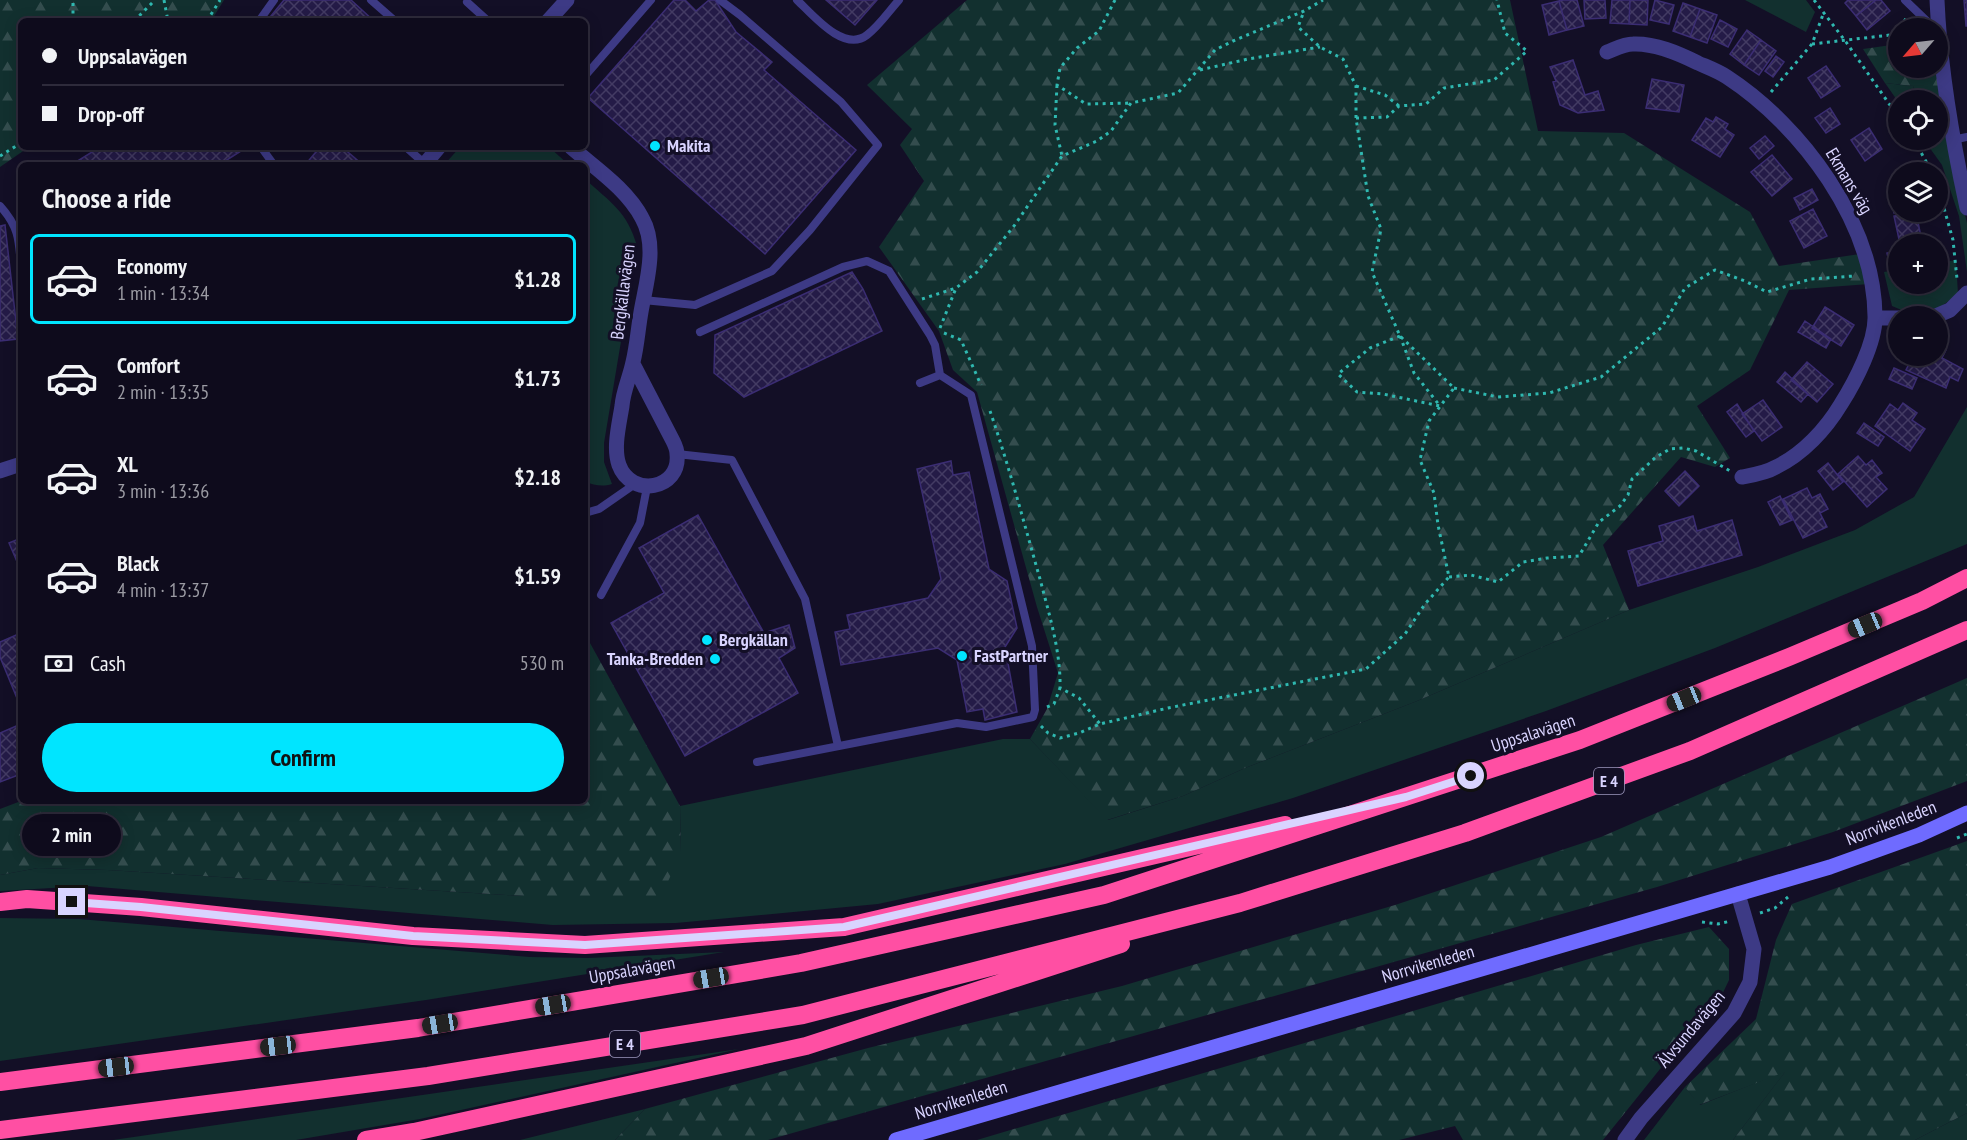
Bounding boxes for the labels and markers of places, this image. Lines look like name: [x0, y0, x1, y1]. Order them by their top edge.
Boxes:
place label: Makita: [667, 134, 711, 157]
marker: Makita: [648, 139, 662, 153]
place label: Bergkällan: [719, 628, 788, 651]
marker: Bergkällan: [700, 633, 714, 647]
place label: FastPartner: [974, 644, 1049, 667]
place label: Tanka-Bredden: [607, 647, 703, 670]
marker: FastPartner: [955, 649, 969, 663]
marker: Tanka-Bredden: [708, 652, 722, 666]

